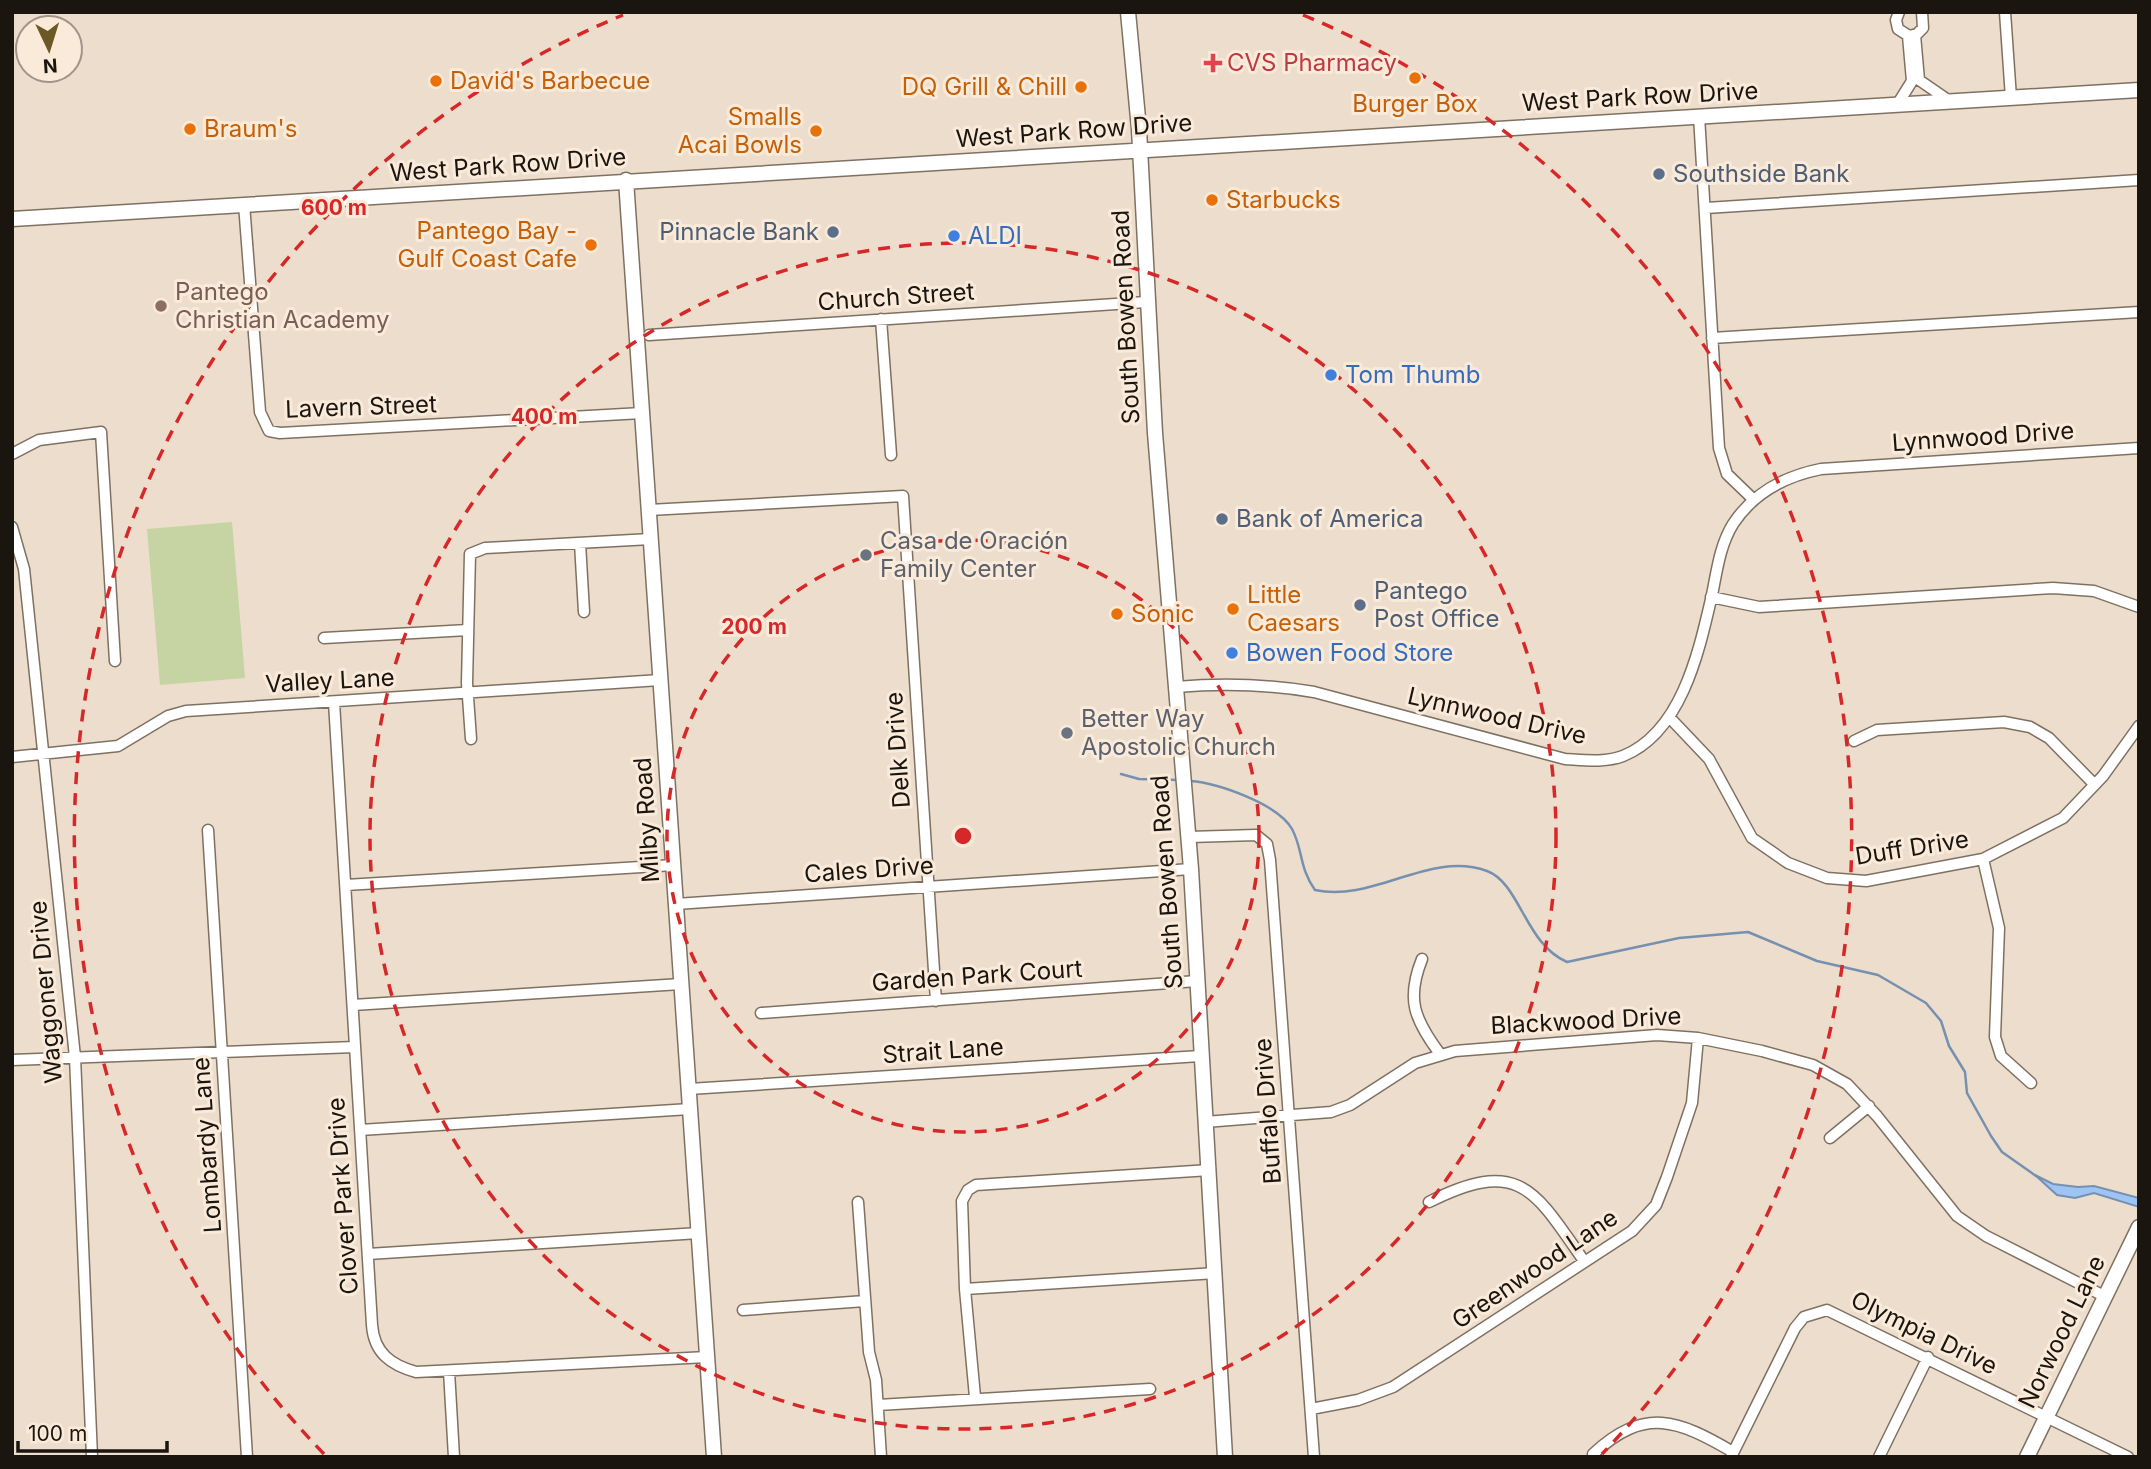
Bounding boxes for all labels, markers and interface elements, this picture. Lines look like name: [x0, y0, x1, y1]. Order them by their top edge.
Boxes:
north arrow: [14, 14, 84, 84]
place label: CVS Pharmacy: [1227, 48, 1397, 77]
text: N: [42, 53, 58, 77]
marker: CVS Pharmacy: [1205, 55, 1221, 71]
place label: David's Barbecue: [450, 66, 650, 95]
marker: Burger Box: [1407, 70, 1423, 86]
place label: DQ Grill & Chill: [902, 72, 1067, 101]
marker: David's Barbecue: [428, 73, 444, 89]
street label: West Park Row Drive: [1521, 76, 1759, 117]
marker: DQ Grill & Chill: [1073, 79, 1089, 95]
place label: Burger Box: [1352, 89, 1478, 118]
place label: Smalls Acai Bowls: [678, 102, 802, 159]
street label: West Park Row Drive: [955, 108, 1193, 153]
place label: Braum's: [204, 114, 297, 143]
marker: Braum's: [182, 121, 198, 137]
marker: Smalls Acai Bowls: [808, 123, 824, 139]
street label: West Park Row Drive: [389, 142, 627, 187]
place label: Southside Bank: [1673, 159, 1849, 188]
marker: Southside Bank: [1651, 166, 1667, 182]
place label: Starbucks: [1226, 185, 1341, 214]
marker: Starbucks: [1204, 192, 1220, 208]
text: 600 m: [301, 195, 367, 220]
street label: South Bowen Road: [1105, 209, 1146, 425]
place label: Pantego Bay - Gulf Coast Cafe: [397, 216, 577, 273]
place label: Pinnacle Bank: [659, 217, 819, 246]
place label: ALDI: [968, 221, 1022, 250]
marker: Pinnacle Bank: [825, 224, 841, 240]
marker: ALDI: [946, 228, 962, 244]
marker: Pantego Bay - Gulf Coast Cafe: [583, 237, 599, 253]
place label: Pantego Christian Academy: [175, 277, 390, 334]
street label: Church Street: [817, 277, 975, 316]
marker: Pantego Christian Academy: [153, 298, 169, 314]
place label: Tom Thumb: [1345, 360, 1480, 389]
marker: Tom Thumb: [1323, 367, 1339, 383]
street label: Lavern Street: [285, 389, 437, 424]
text: 400 m: [511, 404, 577, 429]
street label: Lynnwood Drive: [1891, 416, 2075, 457]
place label: Bank of America: [1236, 504, 1424, 533]
marker: Bank of America: [1214, 511, 1230, 527]
place label: Casa de Oración Family Center: [880, 526, 1068, 583]
marker: Casa de Oración Family Center: [858, 547, 874, 563]
place label: Pantego Post Office: [1374, 576, 1500, 633]
place label: Little Caesars: [1247, 580, 1340, 637]
marker: Pantego Post Office: [1352, 597, 1368, 613]
place label: Sonic: [1131, 599, 1195, 628]
marker: Little Caesars: [1225, 601, 1241, 617]
marker: Sonic: [1109, 606, 1125, 622]
text: 200 m: [721, 614, 787, 639]
place label: Bowen Food Store: [1246, 638, 1453, 667]
marker: Bowen Food Store: [1224, 645, 1240, 661]
street label: Valley Lane: [265, 663, 395, 698]
street label: Lynnwood Drive: [1405, 681, 1589, 750]
street label: Delk Drive: [879, 691, 916, 809]
place label: Better Way Apostolic Church: [1081, 704, 1276, 761]
marker: Better Way Apostolic Church: [1059, 725, 1075, 741]
street label: Milby Road: [628, 756, 665, 884]
street label: South Bowen Road: [1145, 774, 1188, 990]
centre of rings: [951, 824, 975, 848]
street label: Duff Drive: [1853, 824, 1971, 871]
street label: Cales Drive: [803, 851, 935, 888]
street label: Waggoner Drive: [23, 900, 68, 1085]
street label: Garden Park Court: [871, 954, 1083, 997]
street label: Blackwood Drive: [1490, 1001, 1682, 1040]
street label: Strait Lane: [881, 1032, 1005, 1069]
street label: Buffalo Drive: [1248, 1037, 1287, 1185]
street label: Lombardy Lane: [186, 1056, 227, 1234]
street label: Clover Park Drive: [321, 1096, 364, 1296]
street label: Greenwood Lane: [1446, 1203, 1623, 1335]
street label: Norwood Lane: [2012, 1251, 2111, 1413]
street label: Olympia Drive: [1846, 1285, 2002, 1380]
scale bar: [18, 1410, 166, 1454]
text: 100 m: [28, 1421, 87, 1446]

